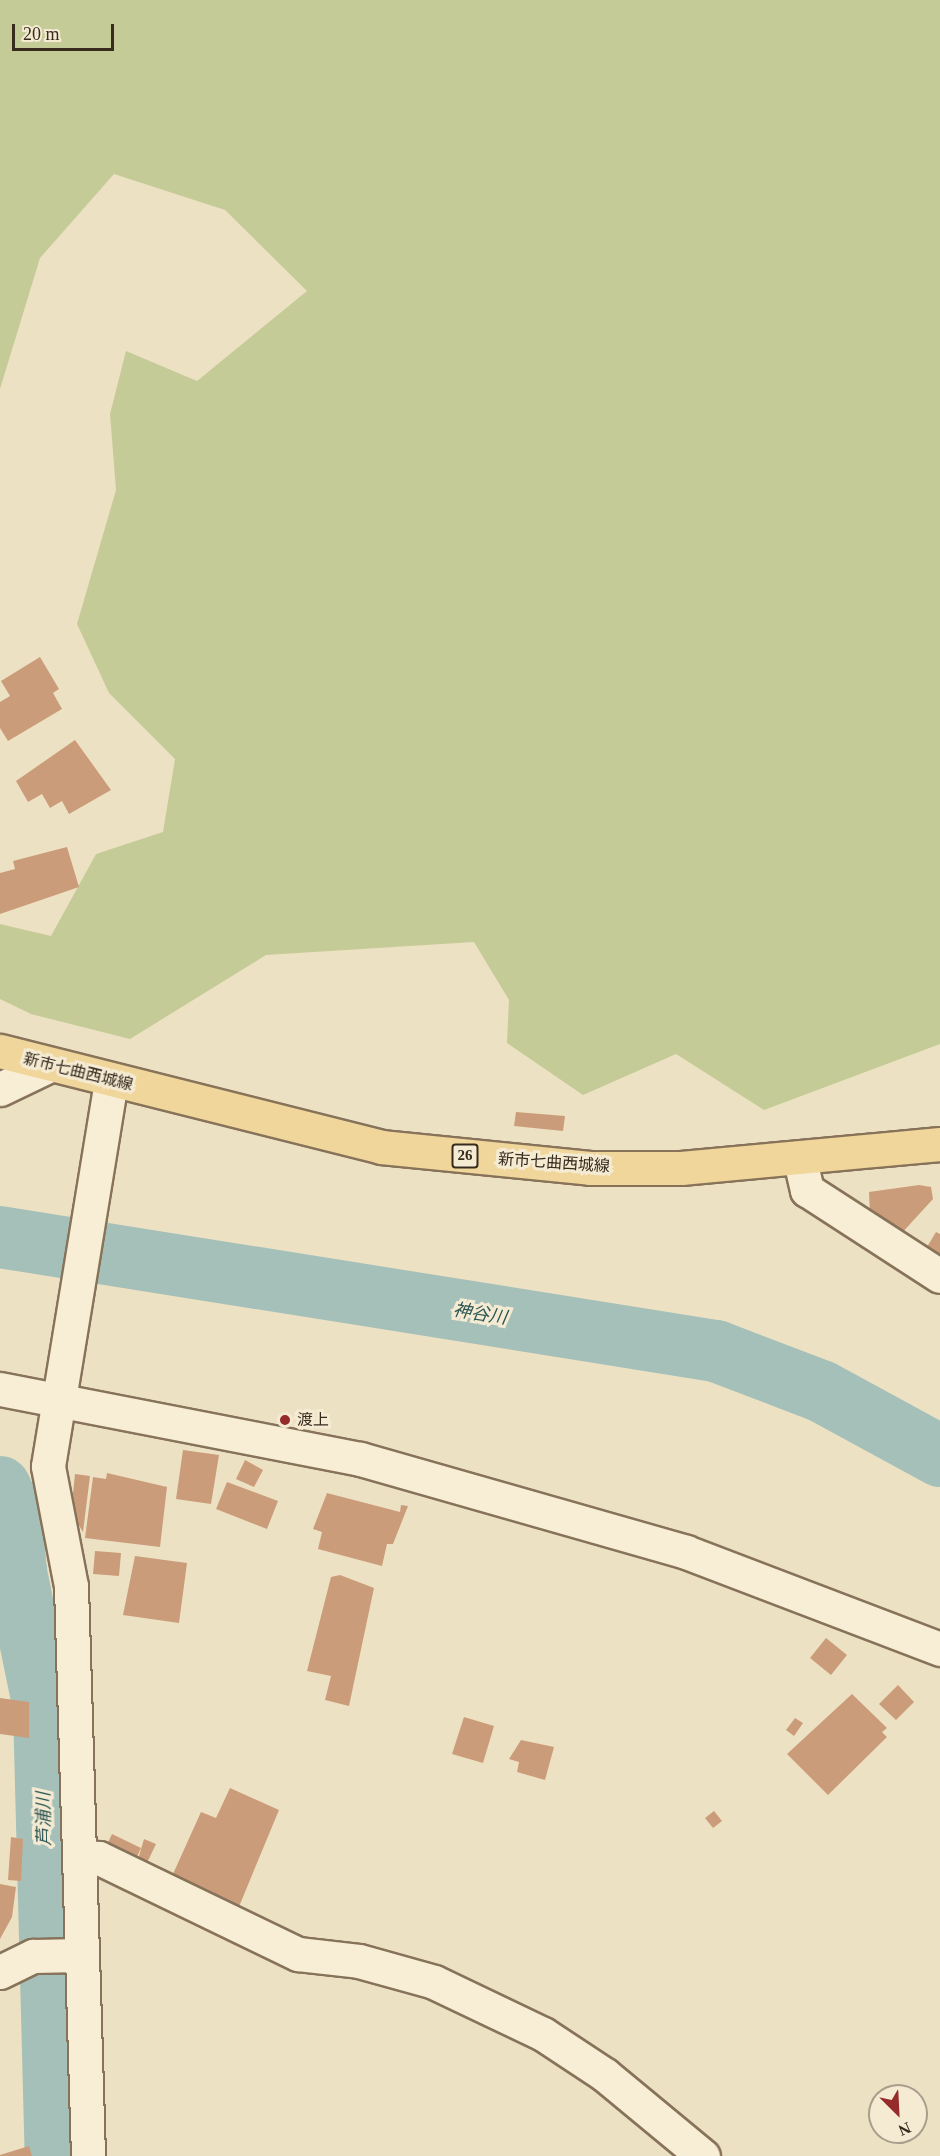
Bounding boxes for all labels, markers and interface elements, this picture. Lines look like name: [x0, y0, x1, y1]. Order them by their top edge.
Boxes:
scale bar: [15, 12, 117, 50]
text: 20 m: [23, 24, 60, 44]
street label: 新市七曲西城線: [21, 1049, 135, 1095]
road number: 26: [452, 1144, 478, 1168]
street label: 新市七曲西城線: [497, 1150, 611, 1176]
water label: 神谷川: [452, 1299, 508, 1329]
place label: 渡上: [297, 1410, 329, 1430]
marker: 渡上: [278, 1413, 292, 1427]
water label: 芦浦川: [33, 1792, 55, 1846]
north arrow: [868, 2084, 928, 2144]
text: N: [896, 2119, 913, 2139]

